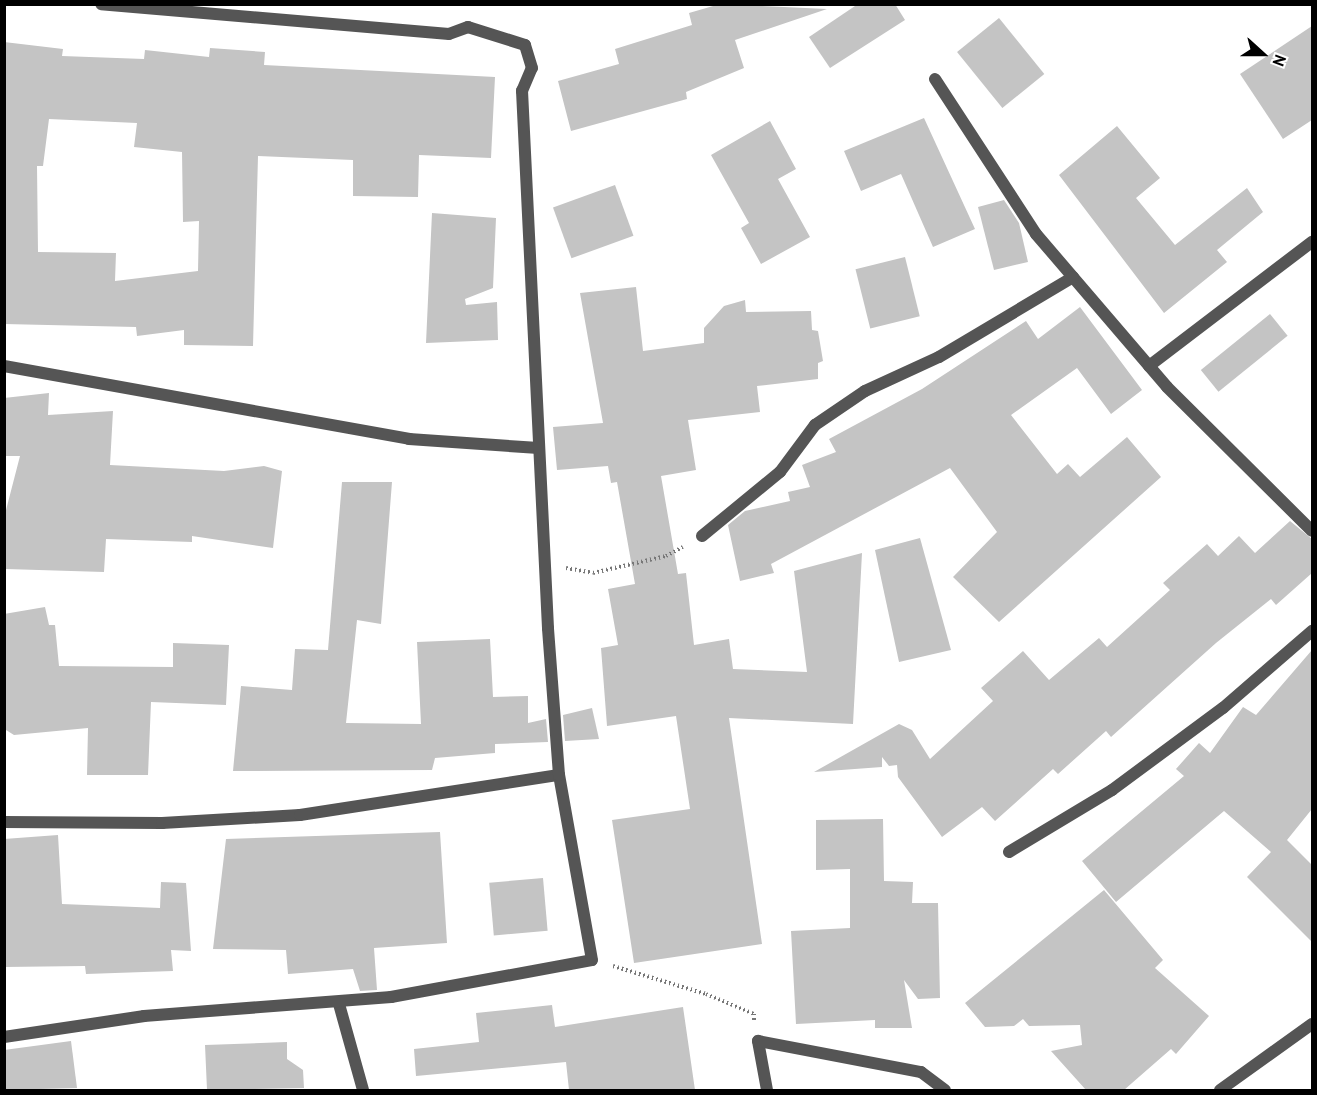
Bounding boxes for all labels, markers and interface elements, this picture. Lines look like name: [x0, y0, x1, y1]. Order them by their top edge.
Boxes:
north arrow: [1233, 24, 1293, 84]
text: N: [1269, 52, 1291, 69]

